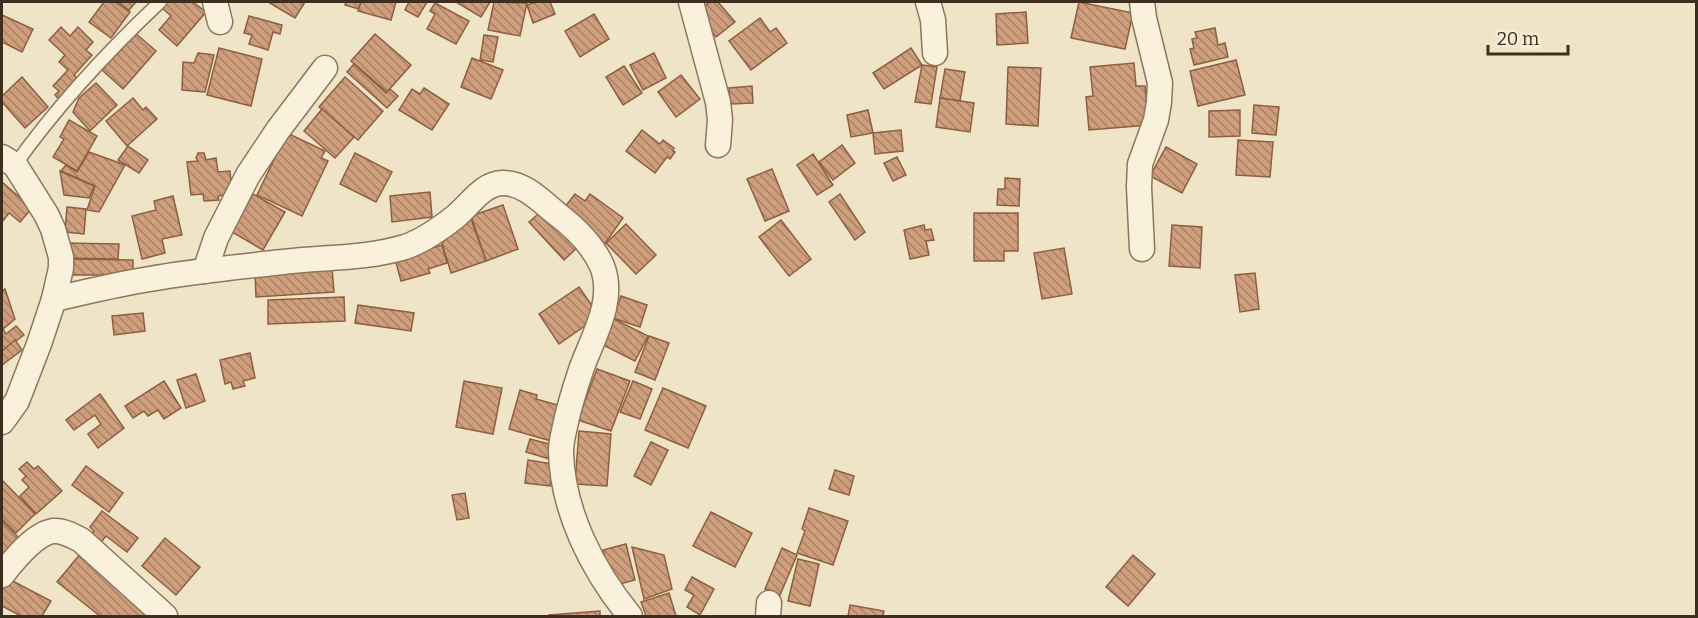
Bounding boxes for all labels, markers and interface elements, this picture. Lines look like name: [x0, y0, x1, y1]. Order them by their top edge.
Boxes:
scale bar: [1488, 18, 1568, 56]
text: 20 m: [1497, 28, 1539, 50]

